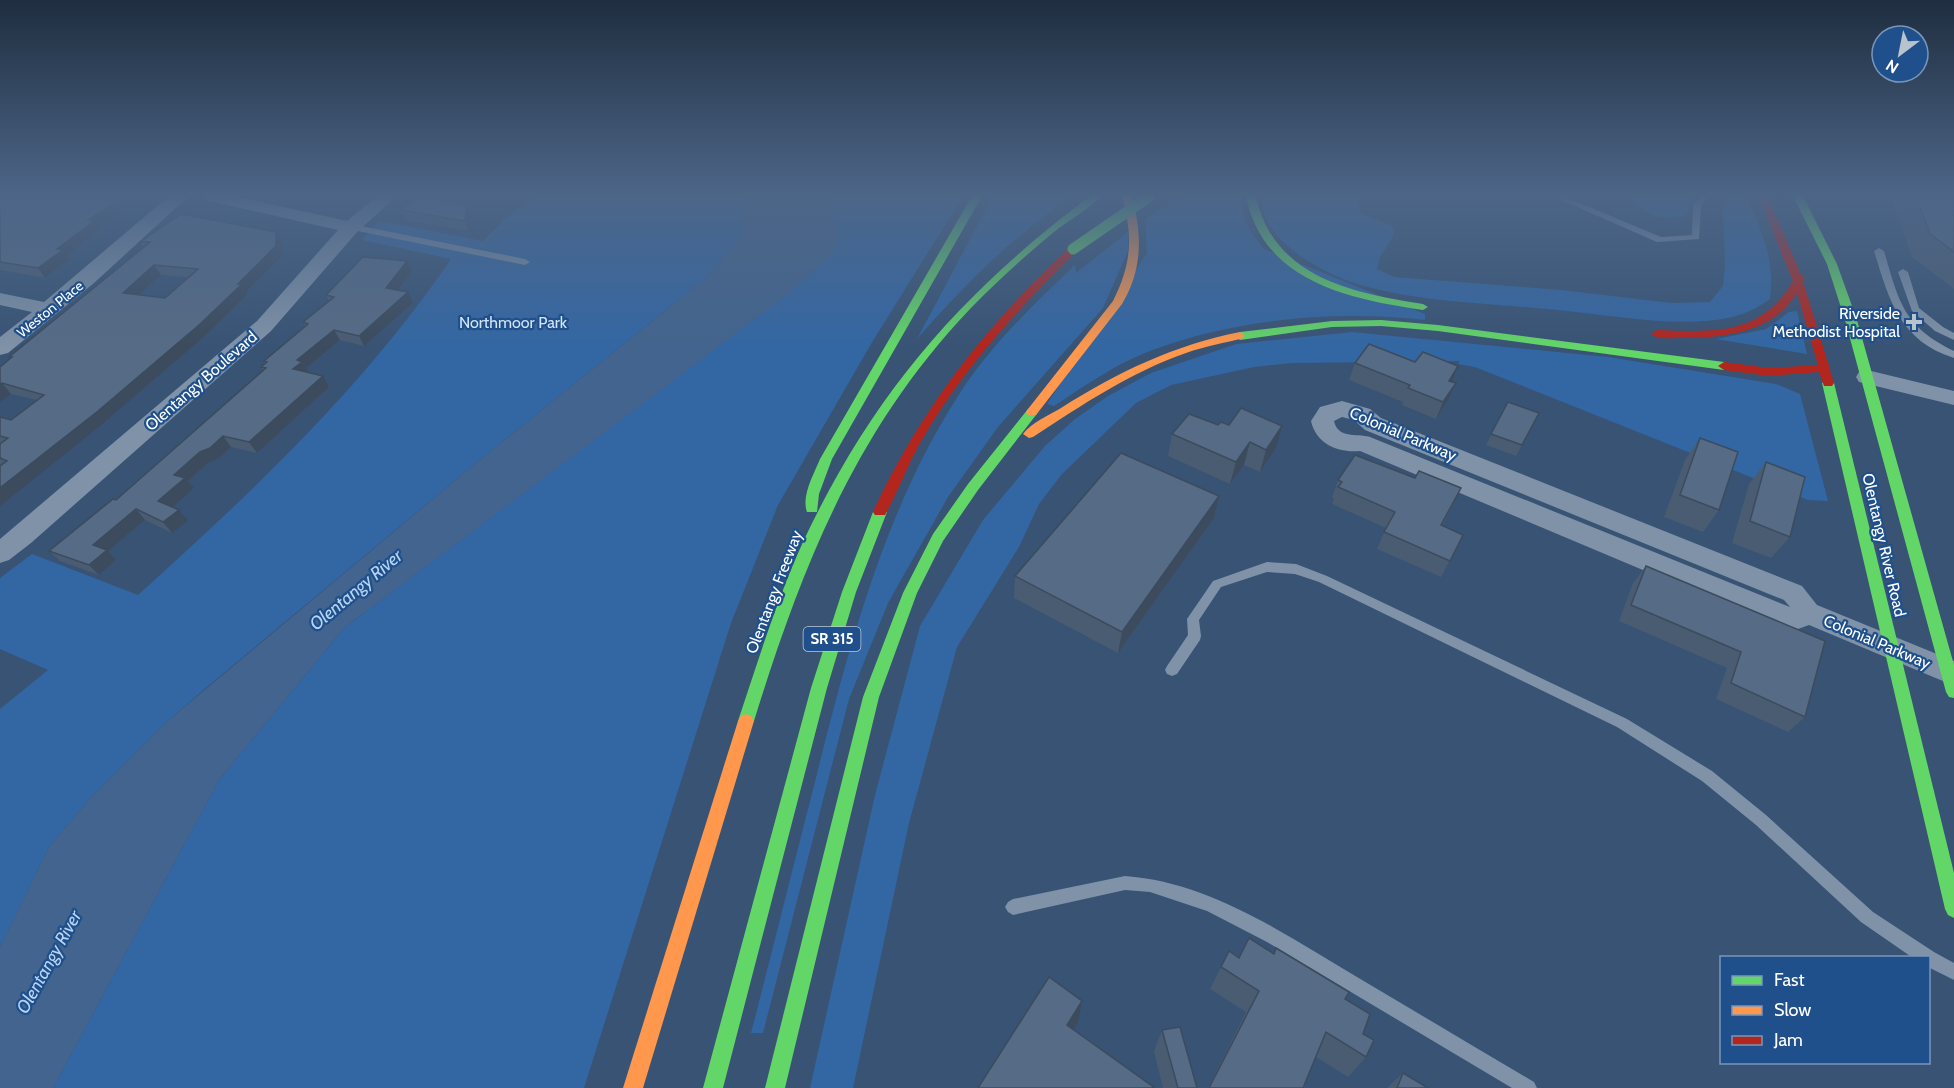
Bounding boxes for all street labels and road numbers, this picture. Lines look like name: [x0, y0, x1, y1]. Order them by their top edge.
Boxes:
street label: Weston Place: [13, 277, 87, 341]
street label: Olentangy Boulevard: [141, 327, 261, 435]
street label: Colonial Parkway: [1347, 403, 1459, 465]
street label: Olentangy River Road: [1858, 471, 1910, 619]
street label: Olentangy Freeway: [742, 528, 806, 656]
street label: Colonial Parkway: [1821, 611, 1933, 673]
road number: SR 315: [804, 627, 860, 651]

